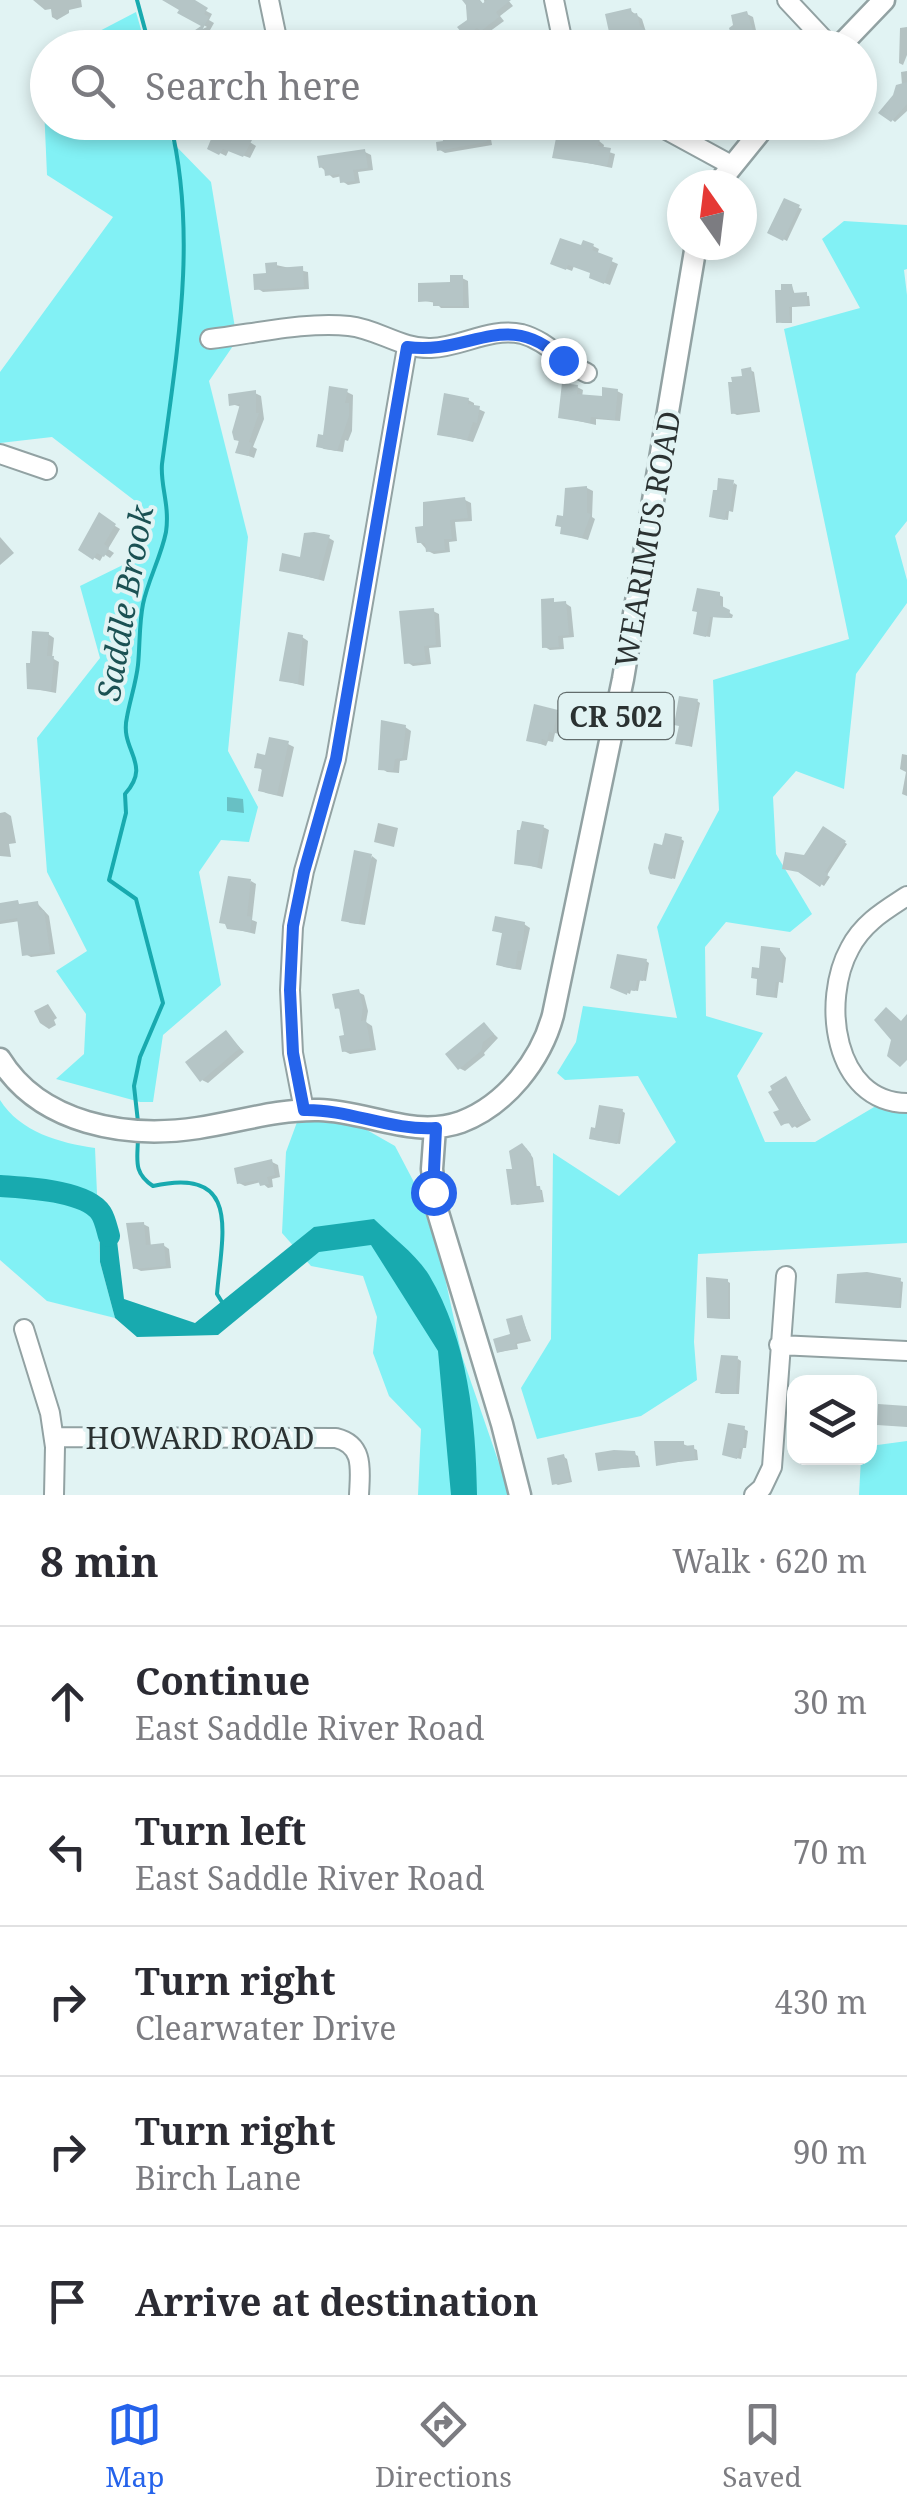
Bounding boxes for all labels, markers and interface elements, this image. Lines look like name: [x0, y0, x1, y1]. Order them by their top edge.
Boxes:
search box: [30, 30, 877, 140]
icon: search: [65, 58, 120, 113]
text: Search here: [145, 59, 361, 111]
north arrow: [667, 170, 757, 260]
route end: [541, 338, 587, 384]
street label: WEARIMUS ROAD: [604, 408, 690, 670]
water label: Saddle Brook: [86, 500, 163, 704]
road number: CR 502: [558, 693, 674, 739]
route start: [411, 1170, 457, 1216]
map controls: [787, 1375, 877, 1465]
button: layers: [787, 1375, 877, 1465]
street label: HOWARD ROAD: [86, 1417, 314, 1458]
text: 8 min: [40, 1532, 159, 1589]
text: Walk · 620 m: [672, 1539, 867, 1582]
text: Continue: [135, 1654, 310, 1706]
icon: ahead: [40, 1674, 95, 1729]
text: 30 m: [793, 1680, 867, 1723]
text: East Saddle River Road: [135, 1706, 484, 1749]
text: Turn left: [135, 1804, 306, 1856]
icon: left: [40, 1824, 95, 1879]
text: 70 m: [793, 1830, 867, 1873]
text: East Saddle River Road: [135, 1856, 484, 1899]
text: Turn right: [135, 1954, 336, 2006]
icon: right: [40, 1974, 95, 2029]
text: 430 m: [775, 1980, 867, 2023]
text: Clearwater Drive: [135, 2006, 396, 2049]
text: Turn right: [135, 2104, 336, 2156]
icon: right: [40, 2124, 95, 2179]
text: 90 m: [793, 2130, 867, 2173]
text: Birch Lane: [135, 2156, 301, 2199]
icon: arrive: [40, 2274, 95, 2329]
text: Arrive at destination: [135, 2275, 539, 2327]
tab: Map: [105, 2397, 164, 2495]
tab: Directions: [375, 2397, 512, 2495]
tab: Saved: [722, 2397, 802, 2495]

